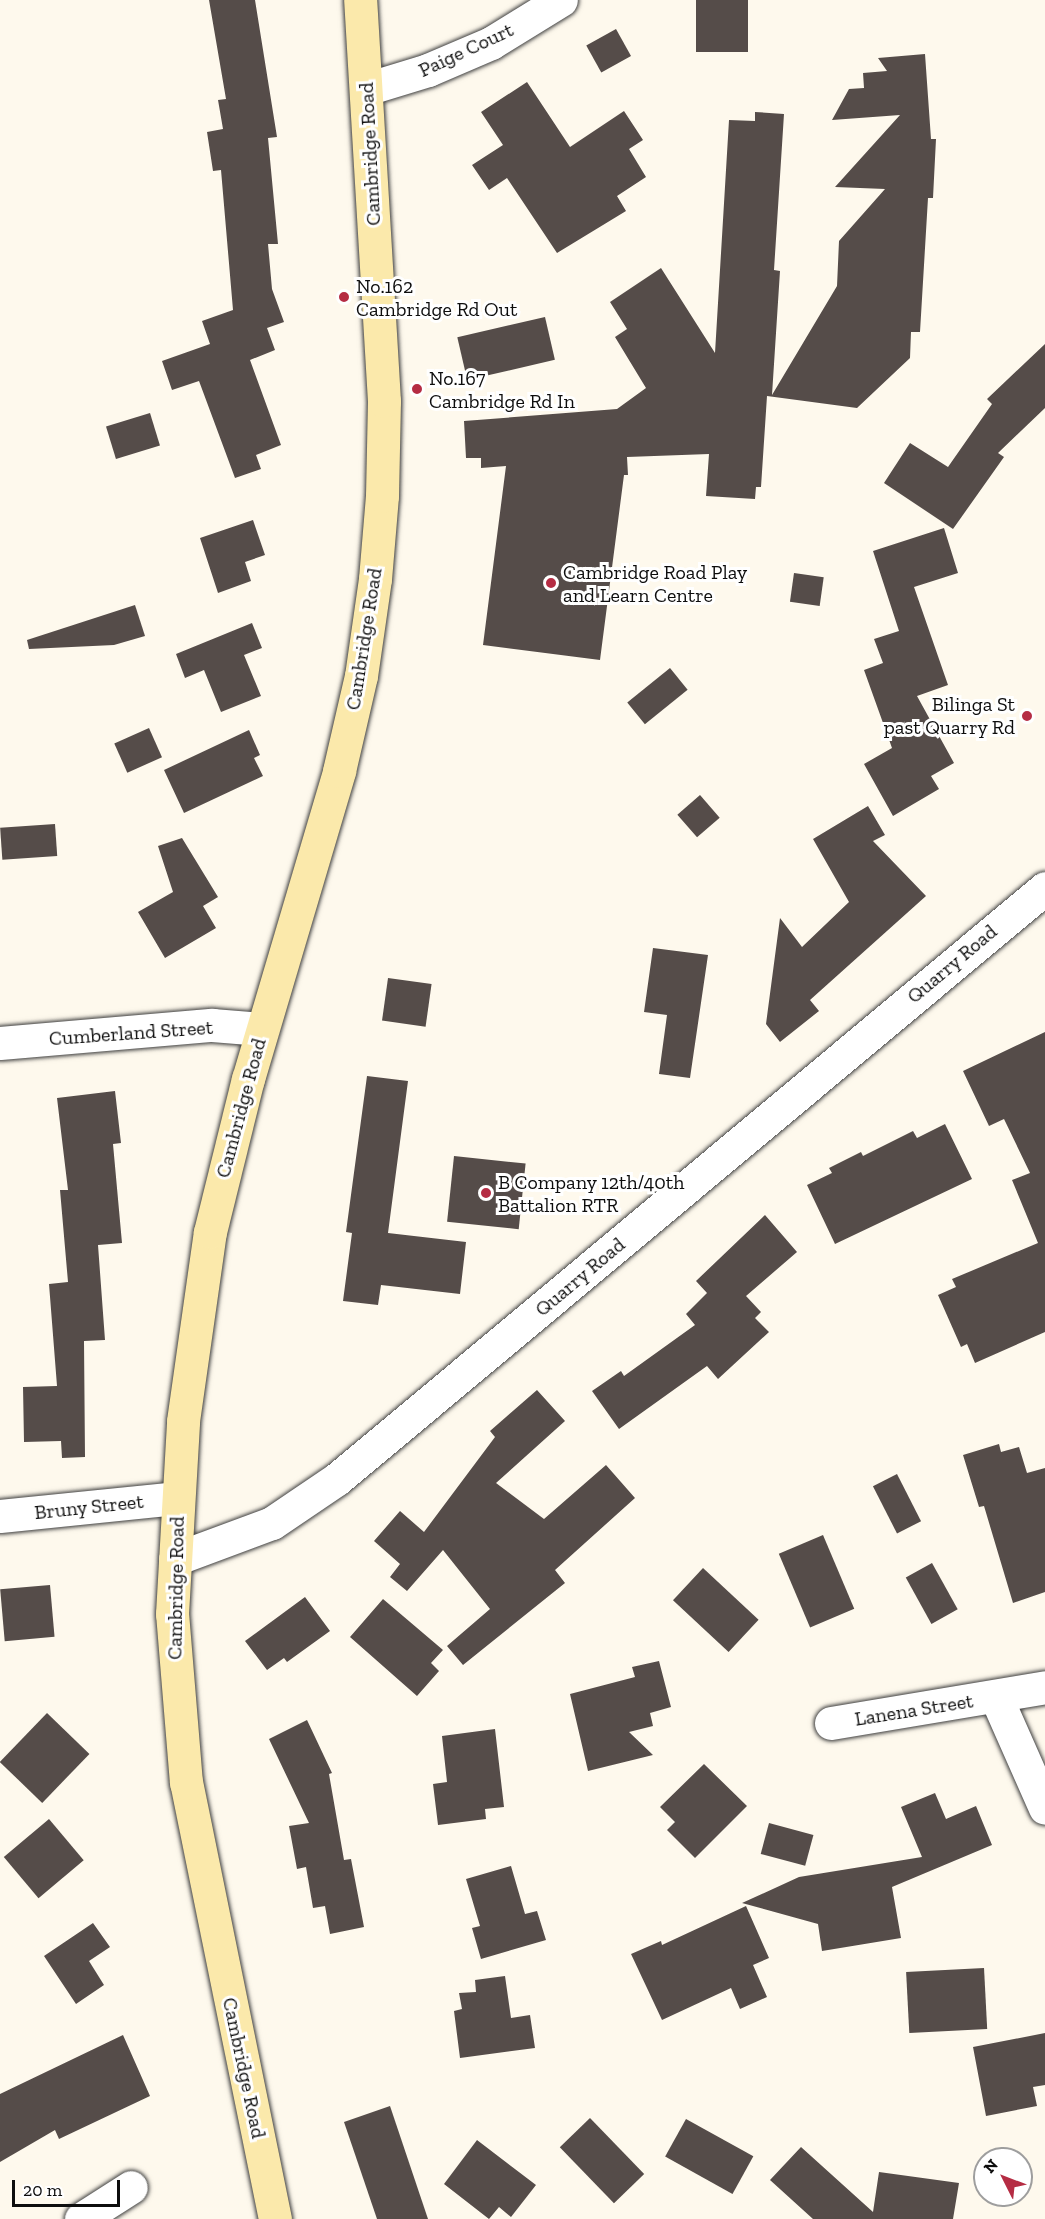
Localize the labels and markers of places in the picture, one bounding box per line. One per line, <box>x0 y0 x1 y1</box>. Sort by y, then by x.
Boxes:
place label: No.162 Cambridge Rd Out <box>356 274 517 321</box>
marker: No.162 Cambridge Rd Out <box>337 290 351 304</box>
place label: No.167 Cambridge Rd In <box>429 366 575 413</box>
marker: No.167 Cambridge Rd In <box>410 382 424 396</box>
place label: Cambridge Road Play and Learn Centre <box>563 560 747 607</box>
marker: Cambridge Road Play and Learn Centre <box>544 576 558 590</box>
place label: Bilinga St past Quarry Rd <box>883 692 1015 739</box>
marker: Bilinga St past Quarry Rd <box>1020 709 1034 723</box>
place label: B Company 12th/40th Battalion RTR <box>498 1170 685 1217</box>
marker: B Company 12th/40th Battalion RTR <box>479 1186 493 1200</box>

